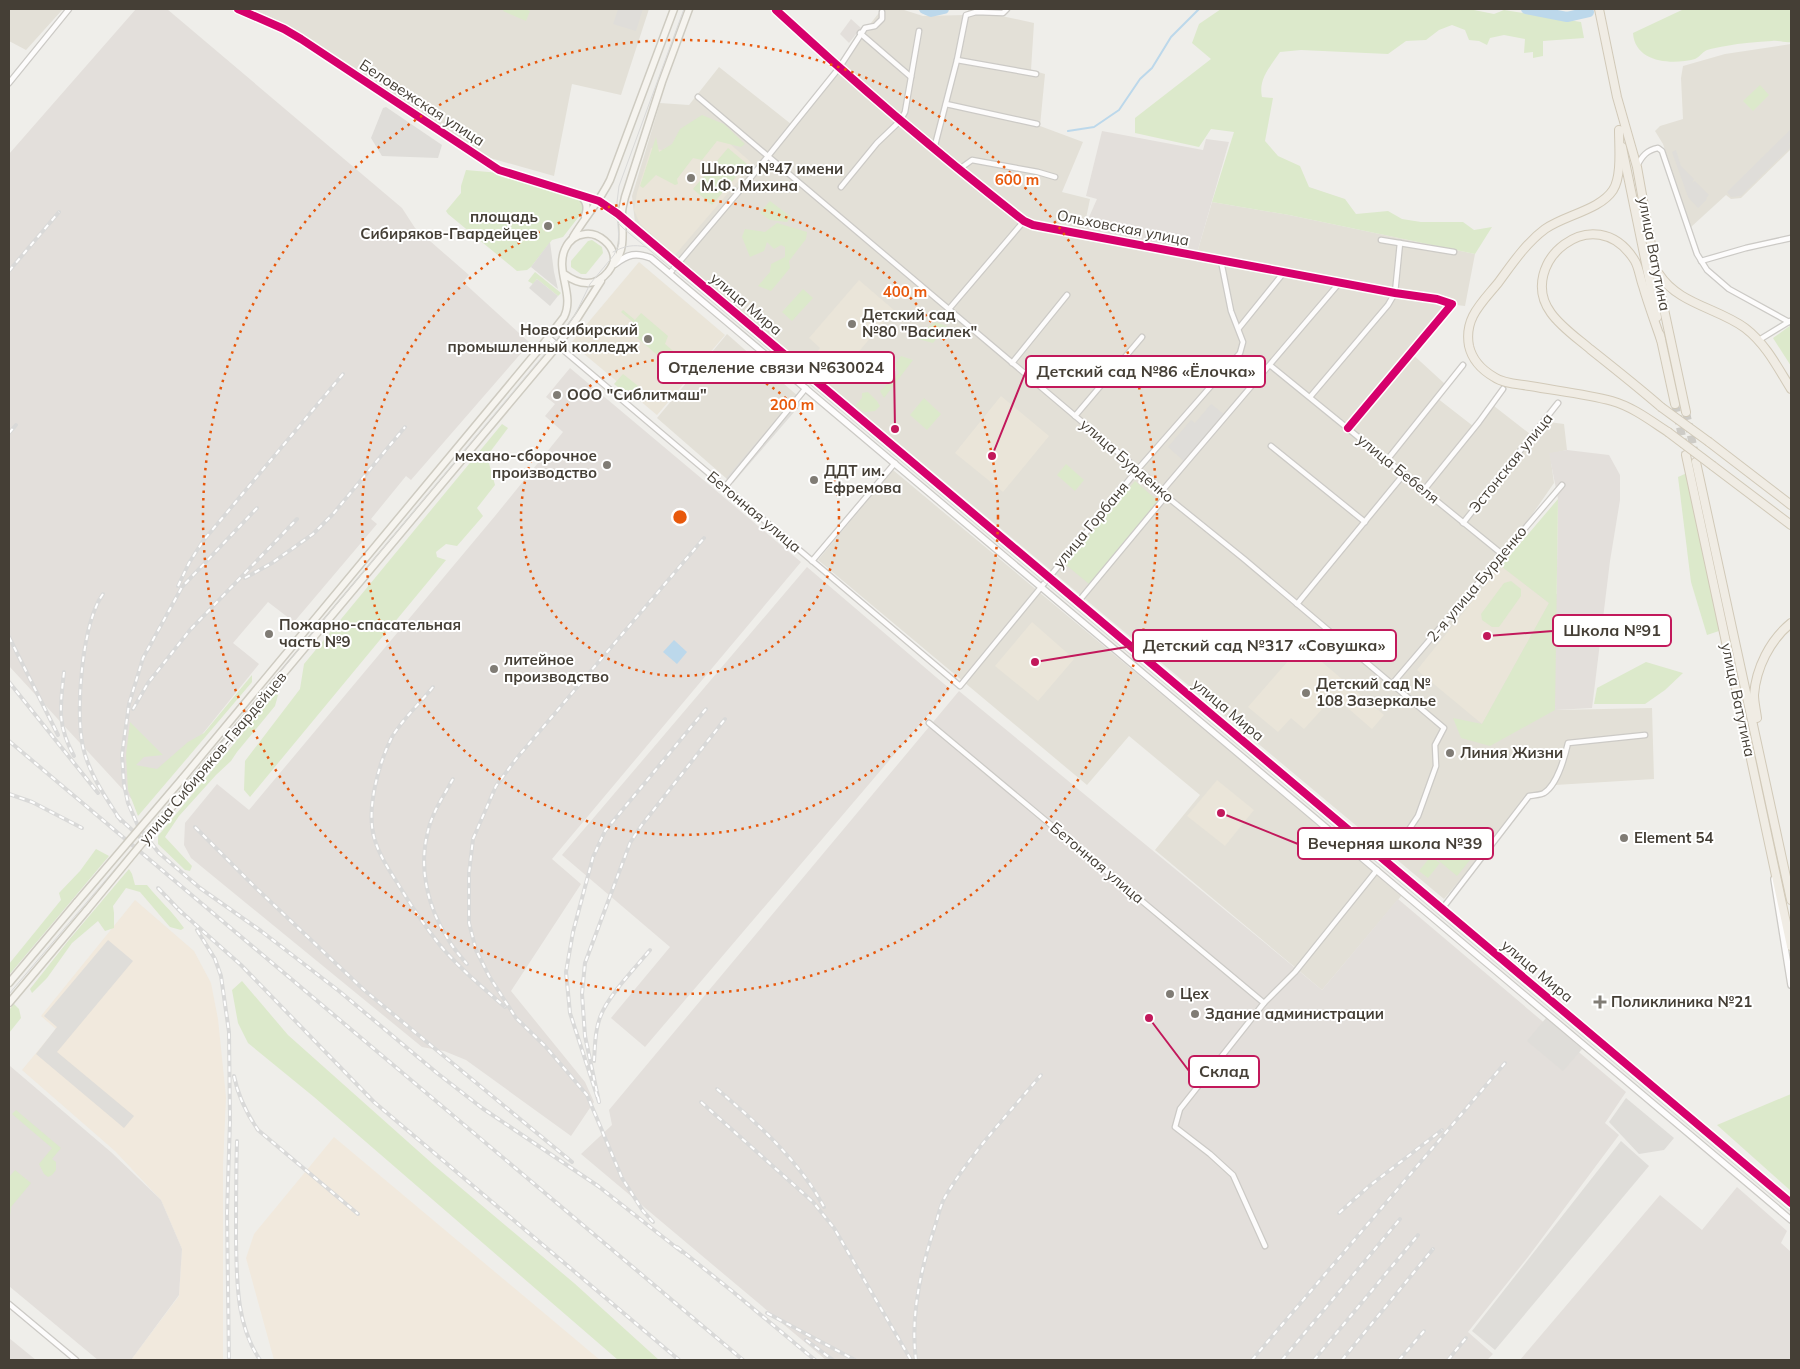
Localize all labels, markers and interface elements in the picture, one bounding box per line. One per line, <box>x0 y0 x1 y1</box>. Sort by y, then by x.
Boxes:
street label: Беловежская улица <box>356 55 488 150</box>
place label: Школа №47 имени М.Ф. Михина <box>701 159 843 195</box>
text: 600 m <box>995 170 1039 189</box>
marker: Школа №47 имени М.Ф. Михина <box>685 172 697 184</box>
street label: улица Ватутина <box>1634 195 1675 313</box>
street label: Ольховская улица <box>1055 205 1191 250</box>
place label: площадь Сибиряков-Гвардейцев <box>360 207 538 243</box>
marker: площадь Сибиряков-Гвардейцев <box>542 220 554 232</box>
street label: улица Мира <box>707 268 786 339</box>
text: 400 m <box>883 282 927 301</box>
place label: Детский сад №80 "Василек" <box>862 305 977 341</box>
marker: Детский сад №80 "Василек" <box>846 318 858 330</box>
place label: Новосибирский промышленный колледж <box>447 320 638 356</box>
marker: Новосибирский промышленный колледж <box>642 333 654 345</box>
callout: Отделение связи №630024 <box>658 352 894 383</box>
callout: Детский сад №86 «Ёлочка» <box>1026 356 1265 387</box>
text: Отделение связи №630024 <box>668 357 884 377</box>
text: Детский сад №86 «Ёлочка» <box>1036 361 1256 381</box>
place label: ООО "Сиблитмаш" <box>567 385 707 404</box>
marker: ООО "Сиблитмаш" <box>551 389 563 401</box>
text: 200 m <box>770 395 814 414</box>
street label: Эстонская улица <box>1465 409 1557 516</box>
street label: улица Бурденко <box>1076 415 1178 507</box>
street label: улица Бебеля <box>1353 430 1443 508</box>
place label: механо-сборочное производство <box>455 446 597 482</box>
marker: механо-сборочное производство <box>601 459 613 471</box>
place label: ДДТ им. Ефремова <box>824 461 902 497</box>
street label: Бетонная улица <box>703 467 805 556</box>
marker: ДДТ им. Ефремова <box>808 474 820 486</box>
street label: улица Горбаня <box>1049 478 1132 572</box>
centre of rings <box>671 508 689 526</box>
street label: 2-я улица Бурденко <box>1422 522 1531 646</box>
place label: Пожарно-спасательная часть №9 <box>279 615 461 651</box>
callout: Школа №91 <box>1553 615 1671 646</box>
text: Школа №91 <box>1563 620 1661 640</box>
marker: Пожарно-спасательная часть №9 <box>263 628 275 640</box>
callout: Детский сад №317 «Совушка» <box>1133 630 1396 661</box>
text: Детский сад №317 «Совушка» <box>1143 635 1385 655</box>
street label: улица Ватутина <box>1717 641 1760 759</box>
place label: литейное производство <box>504 650 609 686</box>
marker: литейное производство <box>488 663 500 675</box>
street label: улица Сибиряков-Гвардейцев <box>135 668 290 848</box>
street label: улица Мира <box>1189 674 1268 745</box>
place label: Детский сад № 108 Зазеркалье <box>1316 674 1436 710</box>
marker: Детский сад № 108 Зазеркалье <box>1300 687 1312 699</box>
place label: Линия Жизни <box>1460 743 1563 762</box>
marker: Линия Жизни <box>1444 747 1456 759</box>
street label: Бетонная улица <box>1046 818 1148 907</box>
callout: Вечерняя школа №39 <box>1298 828 1493 859</box>
place label: Element 54 <box>1634 828 1714 847</box>
marker: Element 54 <box>1618 832 1630 844</box>
text: Вечерняя школа №39 <box>1308 833 1482 853</box>
street label: улица Мира <box>1498 935 1577 1006</box>
place label: Цех <box>1180 984 1210 1003</box>
marker: Цех <box>1164 988 1176 1000</box>
place label: Поликлиника №21 <box>1611 992 1752 1011</box>
marker: Поликлиника №21 <box>1593 995 1607 1009</box>
place label: Здание администрации <box>1205 1004 1384 1023</box>
marker: Здание администрации <box>1189 1008 1201 1020</box>
callout: Склад <box>1189 1056 1259 1087</box>
text: Склад <box>1199 1061 1249 1081</box>

